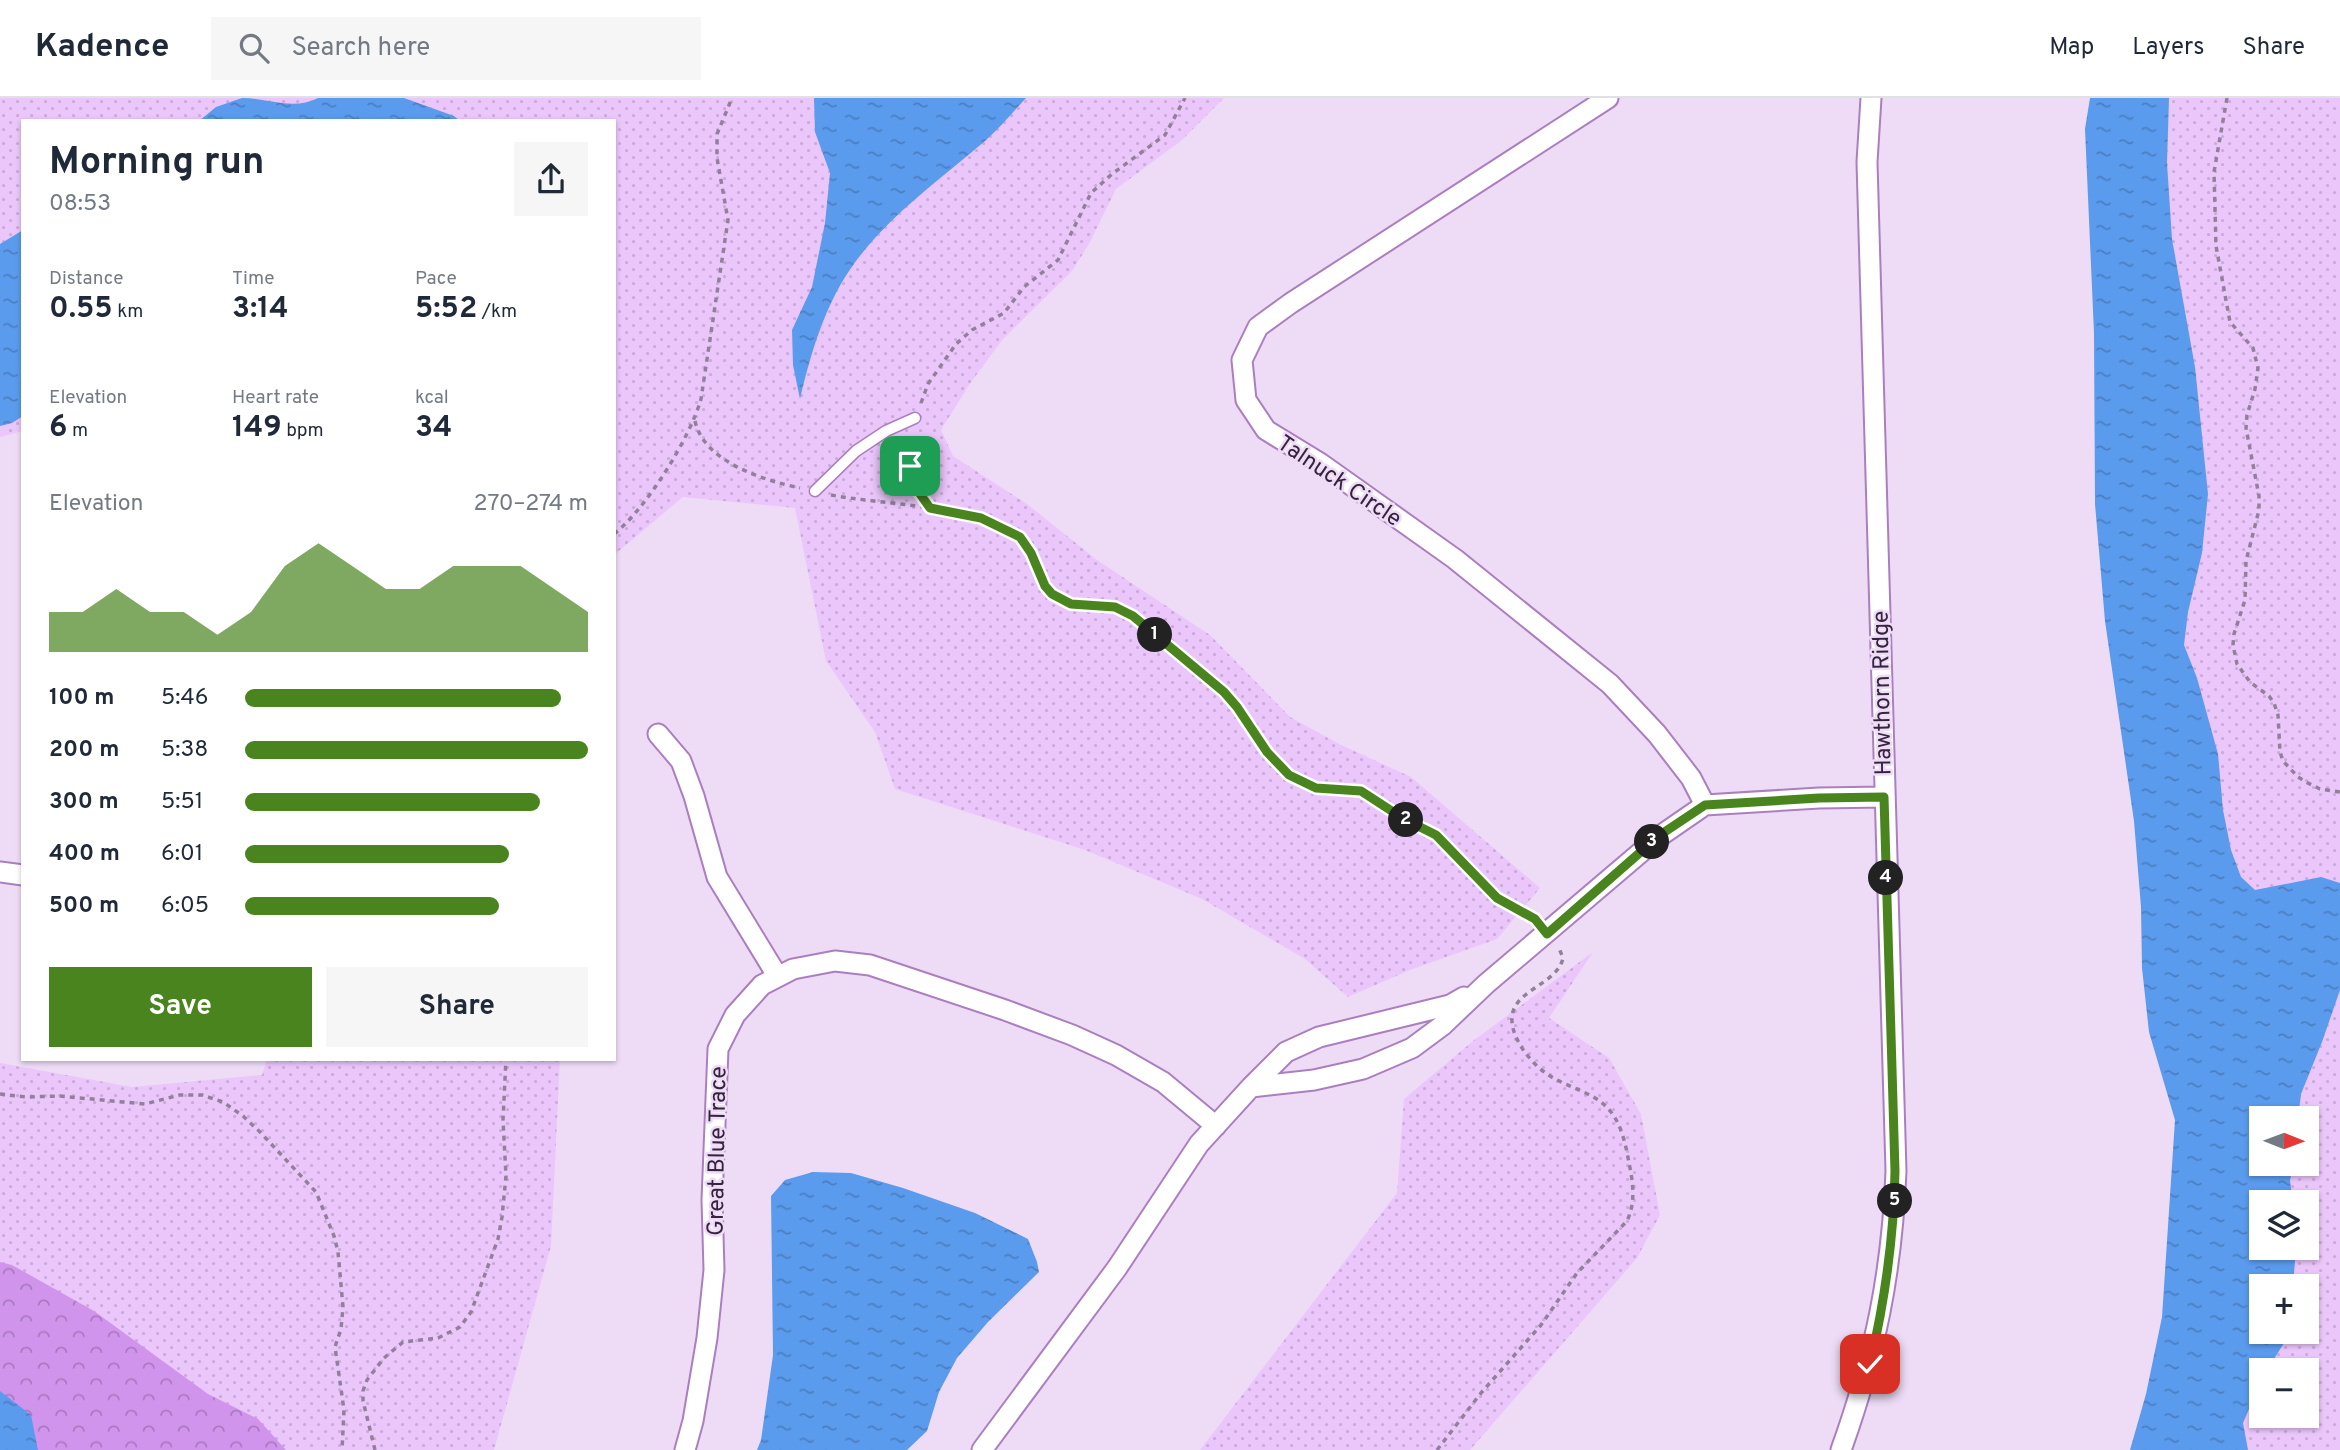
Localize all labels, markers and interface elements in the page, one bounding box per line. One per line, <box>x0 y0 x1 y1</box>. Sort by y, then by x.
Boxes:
search box <box>211 17 701 80</box>
text: Kadence <box>35 27 169 69</box>
icon: search <box>235 29 273 67</box>
text: Search here <box>291 32 430 65</box>
text: Map <box>2049 33 2094 63</box>
text: Layers <box>2132 33 2204 63</box>
text: Share <box>2242 33 2305 63</box>
text: Morning run <box>49 139 265 188</box>
button: share <box>514 142 588 216</box>
text: 08:53 <box>49 190 111 219</box>
text: Distance <box>49 267 124 291</box>
text: Time <box>232 267 275 291</box>
text: Pace <box>415 267 457 291</box>
text: 0.55 <box>49 291 113 328</box>
text: 3:14 <box>232 291 289 328</box>
text: 5:52 <box>415 291 477 328</box>
text: km <box>113 300 143 324</box>
text: /km <box>477 300 517 324</box>
text: Elevation <box>49 386 127 410</box>
text: Heart rate <box>232 386 319 410</box>
text: kcal <box>415 386 449 410</box>
text: 6 <box>49 410 67 447</box>
text: 149 <box>232 410 282 447</box>
text: 34 <box>415 410 452 447</box>
text: m <box>67 419 88 443</box>
text: bpm <box>282 419 324 443</box>
street label: Talnuck Circle <box>1271 430 1406 534</box>
pin <box>880 436 940 496</box>
icon: arrive <box>891 447 929 485</box>
text: Elevation <box>49 490 144 519</box>
text: 270–274 m <box>474 490 588 519</box>
street label: Hawthorn Ridge <box>1868 610 1899 776</box>
pin: 1 <box>1138 618 1172 652</box>
text: 1 <box>1151 622 1158 646</box>
text: 100 m <box>49 684 114 713</box>
text: 5:46 <box>161 684 208 713</box>
text: 200 m <box>49 736 119 765</box>
text: 5:38 <box>161 736 208 765</box>
text: 300 m <box>49 788 119 817</box>
text: 5:51 <box>161 788 203 817</box>
pin: 2 <box>1388 802 1424 838</box>
text: 2 <box>1400 807 1411 831</box>
pin: 3 <box>1634 824 1670 860</box>
text: 3 <box>1646 829 1657 853</box>
text: 400 m <box>49 840 120 869</box>
text: 6:01 <box>161 840 203 869</box>
pin: 4 <box>1868 860 1904 896</box>
text: 4 <box>1879 865 1892 889</box>
text: 500 m <box>49 892 119 921</box>
text: 6:05 <box>161 892 209 921</box>
button: Save <box>49 967 312 1047</box>
button: Share <box>326 967 588 1047</box>
street label: Great Blue Trace <box>703 1066 734 1236</box>
north arrow <box>2249 1106 2319 1176</box>
map controls <box>2249 1106 2319 1428</box>
pin: 5 <box>1878 1184 1912 1218</box>
text: 5 <box>1889 1188 1900 1212</box>
button: layers <box>2249 1190 2319 1260</box>
button: + <box>2249 1274 2319 1344</box>
pin <box>1840 1334 1900 1394</box>
icon: check <box>1851 1345 1889 1383</box>
button: − <box>2249 1358 2319 1428</box>

